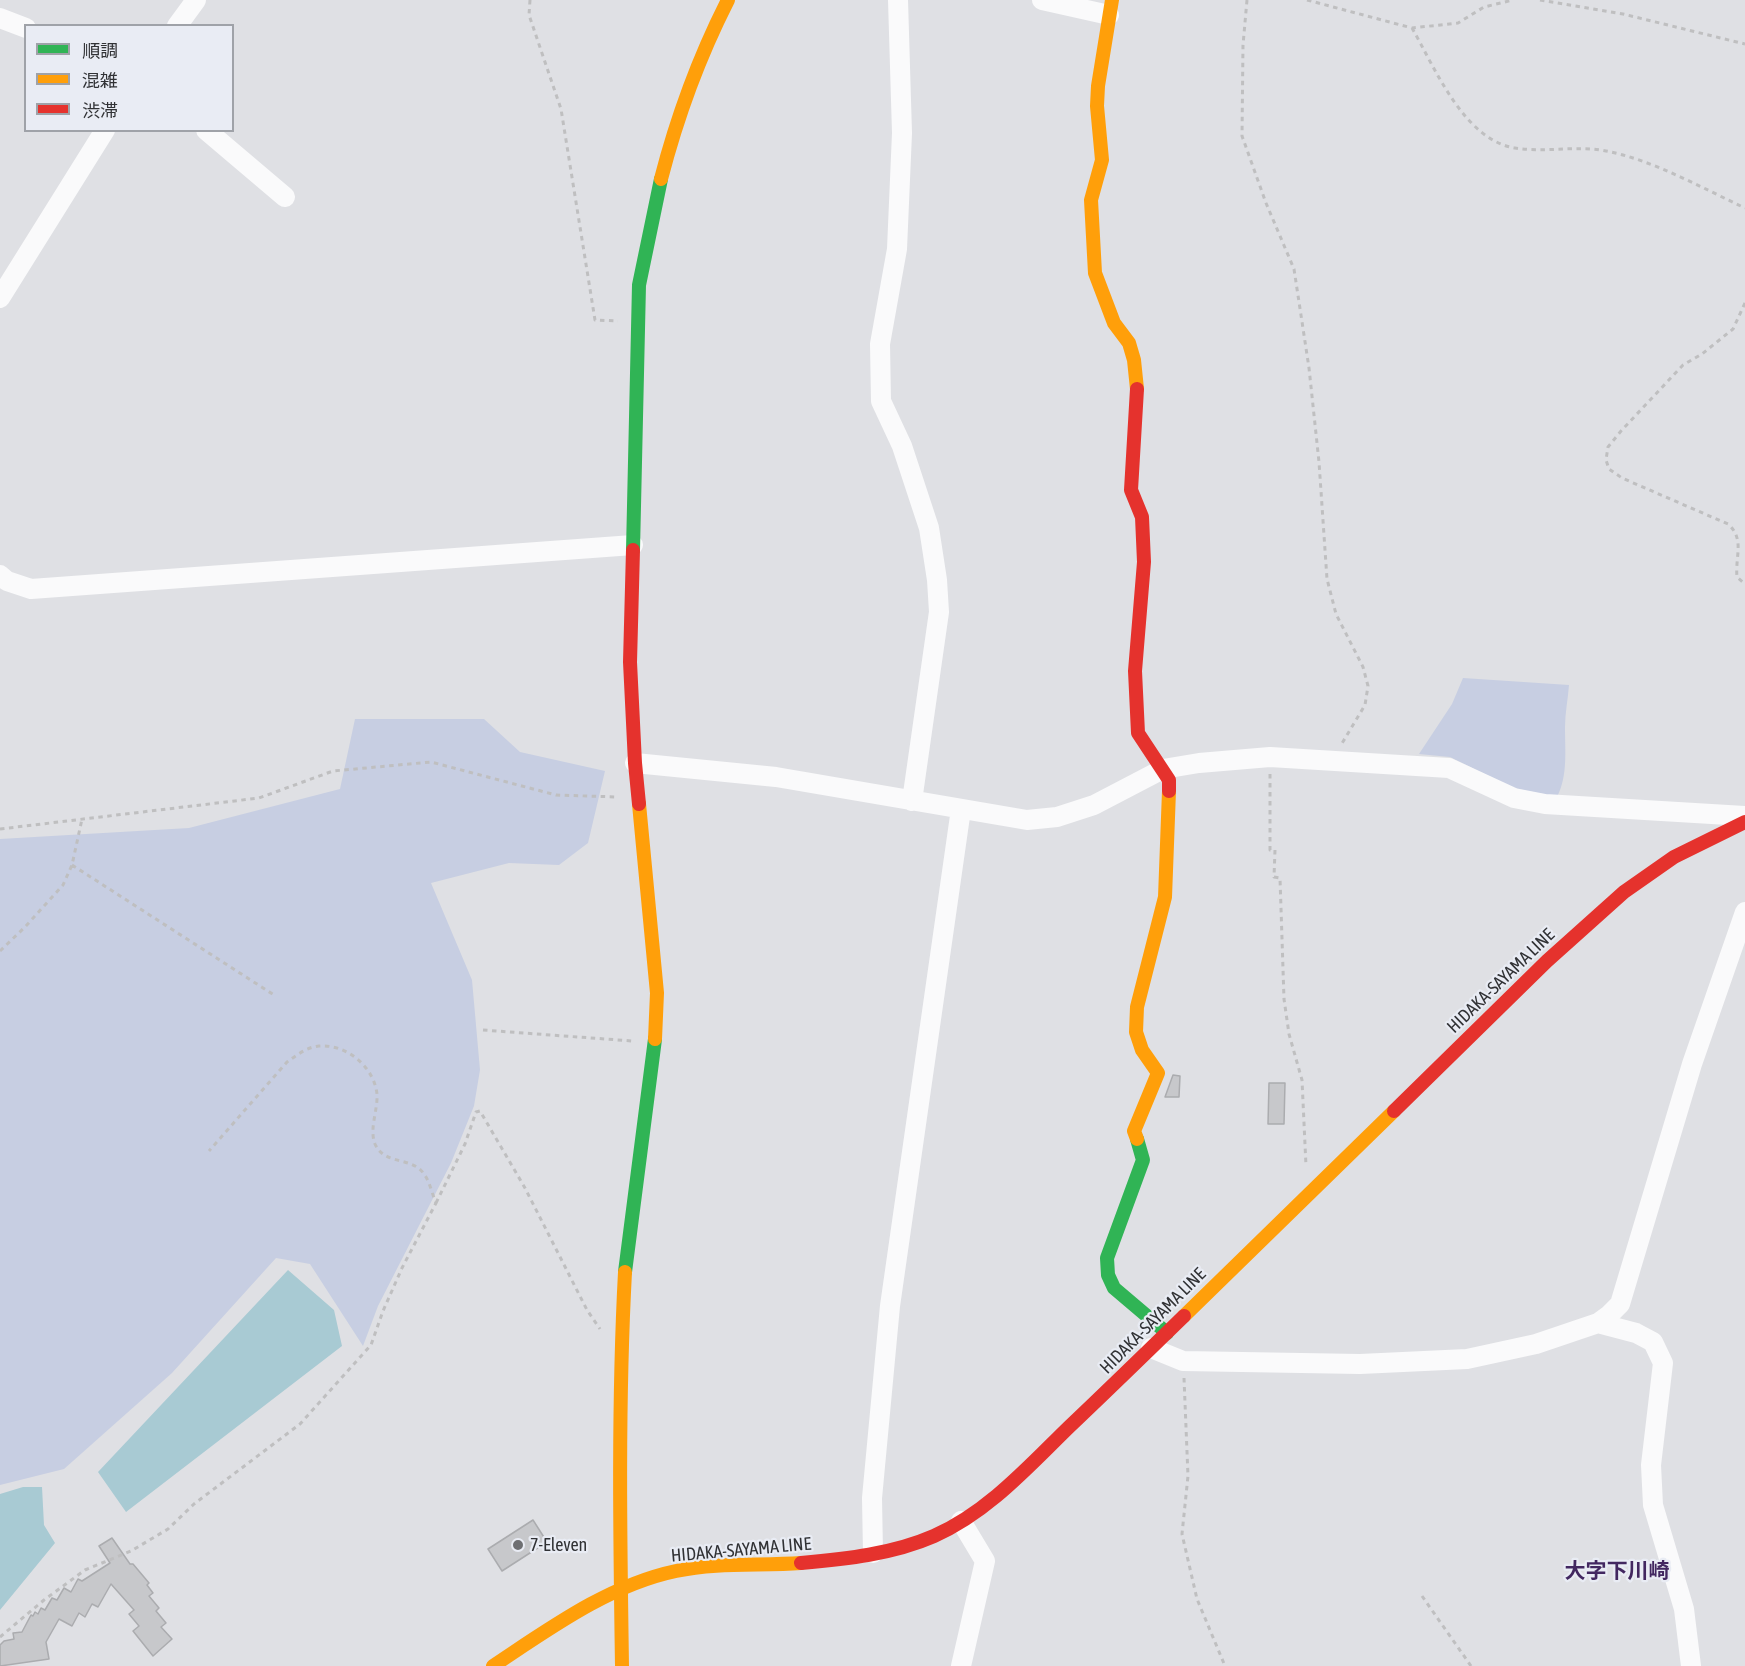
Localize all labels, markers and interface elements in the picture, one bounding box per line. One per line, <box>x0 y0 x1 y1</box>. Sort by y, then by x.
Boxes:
legend <box>24 24 234 132</box>
text: 順調 <box>82 40 118 61</box>
text: 混雑 <box>82 70 118 91</box>
text: 渋滞 <box>82 100 118 121</box>
street label: HIDAKA-SAYAMA LINE <box>1443 924 1559 1038</box>
street label: HIDAKA-SAYAMA LINE <box>1096 1264 1210 1378</box>
street label: HIDAKA-SAYAMA LINE <box>670 1533 812 1567</box>
place label: 7-Eleven <box>530 1534 587 1556</box>
marker: 7-Eleven <box>511 1538 525 1552</box>
district label: 大字下川崎 <box>1565 1558 1669 1584</box>

